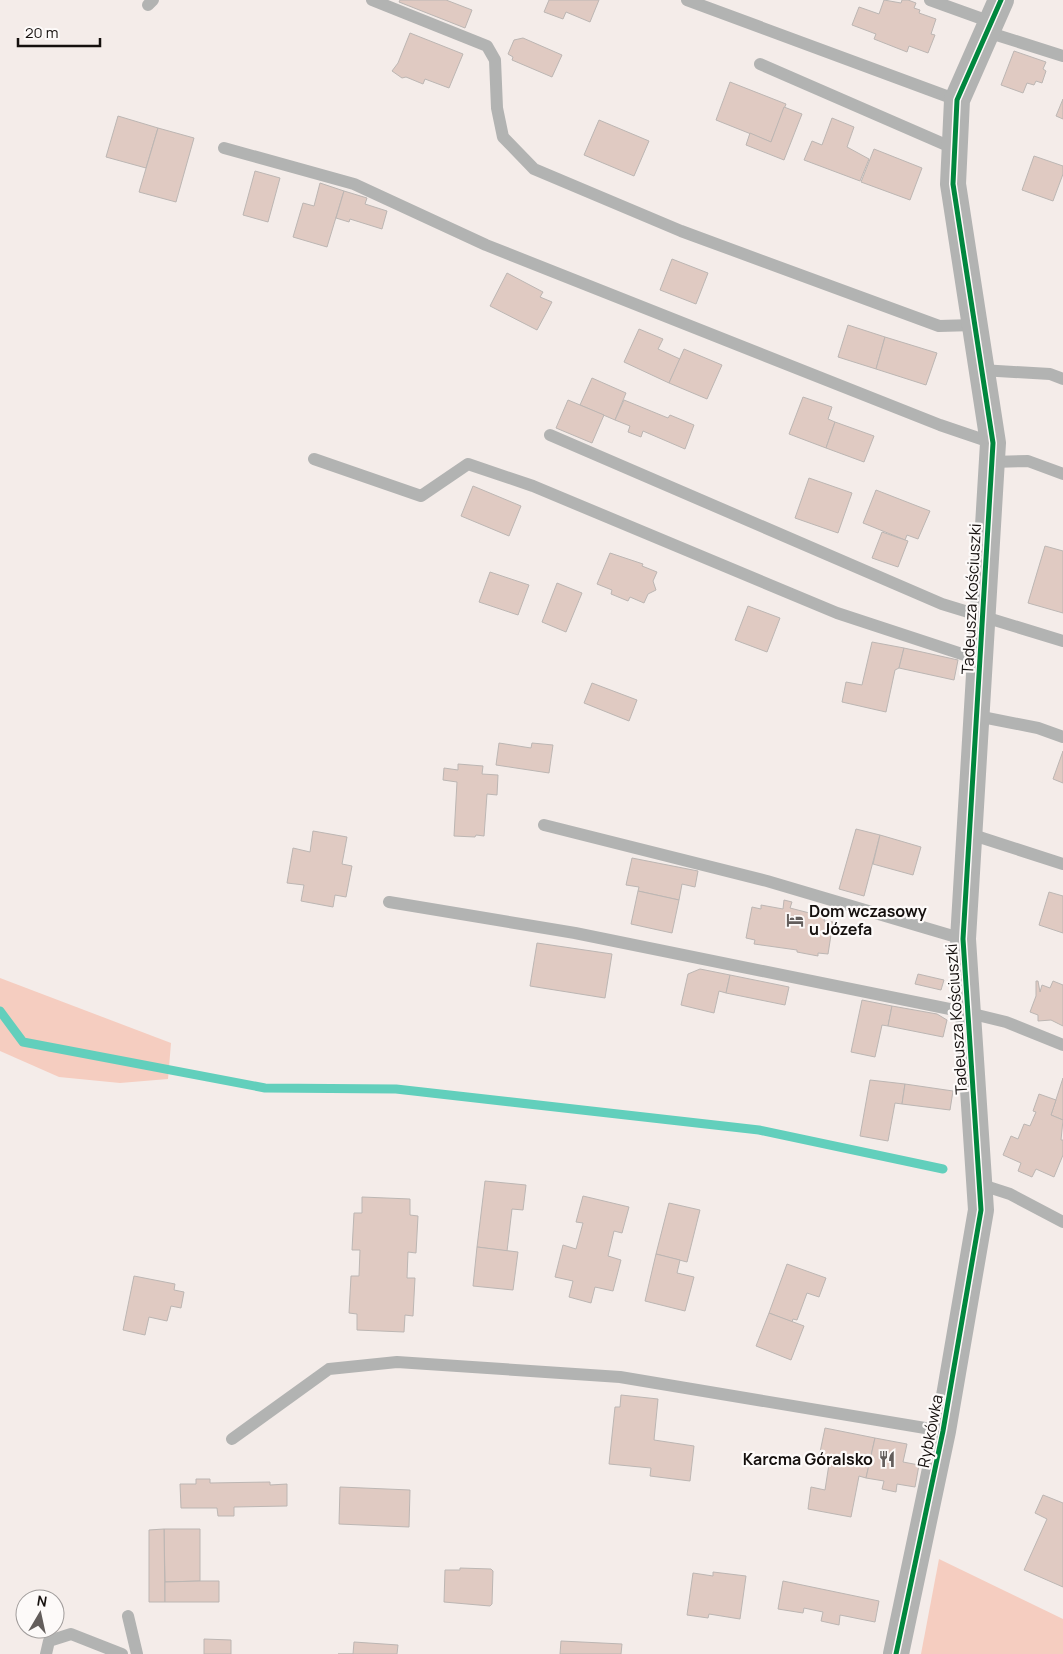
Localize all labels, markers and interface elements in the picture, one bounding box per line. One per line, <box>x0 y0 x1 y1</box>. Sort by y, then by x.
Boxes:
scale bar <box>18 15 100 47</box>
text: 20 m <box>25 22 58 43</box>
street label: Tadeusza Kościuszki <box>956 523 986 675</box>
place label: Dom wczasowy u Józefa <box>809 900 927 940</box>
hotel icon: Dom wczasowy u Józefa <box>785 910 805 930</box>
street label: Tadeusza Kościuszki <box>940 943 972 1095</box>
street label: Rybkówka <box>912 1393 948 1469</box>
place label: Karcma Góralsko <box>743 1448 873 1470</box>
restaurant icon: Karcma Góralsko <box>877 1449 897 1469</box>
north arrow <box>15 1589 65 1639</box>
text: N <box>36 1590 49 1611</box>

